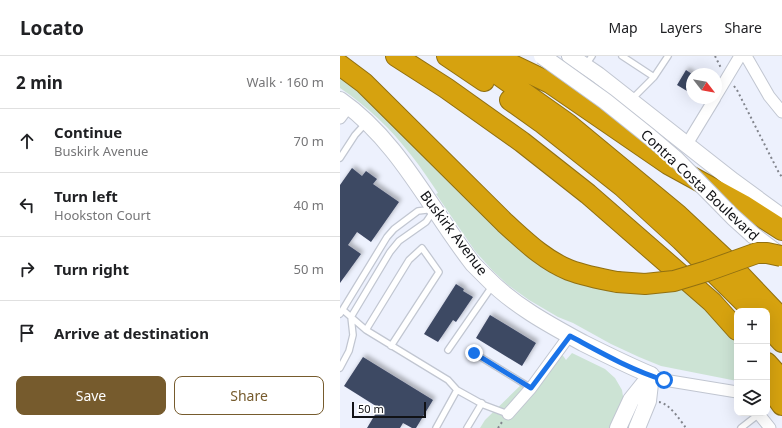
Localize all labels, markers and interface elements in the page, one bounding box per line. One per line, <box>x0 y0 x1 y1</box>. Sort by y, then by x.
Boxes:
text: Locato <box>20 15 84 41</box>
text: Map <box>609 18 638 37</box>
text: Layers <box>660 18 702 37</box>
text: Share <box>724 18 762 37</box>
north arrow <box>686 68 722 104</box>
text: 2 min <box>16 71 63 94</box>
text: Walk · 160 m <box>246 73 324 91</box>
text: Continue <box>54 122 122 142</box>
street label: Contra Costa Boulevard <box>637 125 764 244</box>
icon: ahead <box>16 130 38 152</box>
text: 70 m <box>294 132 324 150</box>
text: Buskirk Avenue <box>54 142 148 160</box>
text: Turn left <box>54 186 118 206</box>
street label: Buskirk Avenue <box>416 186 493 279</box>
icon: left <box>16 194 38 216</box>
text: 40 m <box>294 196 324 214</box>
text: Hookston Court <box>54 206 151 224</box>
icon: right <box>16 258 38 280</box>
text: Turn right <box>54 259 129 279</box>
text: 50 m <box>294 260 324 278</box>
map controls <box>734 308 770 416</box>
button: + <box>734 308 770 344</box>
icon: arrive <box>16 322 38 344</box>
text: Arrive at destination <box>54 323 209 343</box>
route end <box>465 344 483 362</box>
button: − <box>734 344 770 380</box>
route start <box>655 371 673 389</box>
button: Save <box>16 376 166 415</box>
button: Share <box>174 376 324 415</box>
button: layers <box>734 380 770 416</box>
scale bar <box>352 400 426 419</box>
text: 50 m <box>358 401 384 416</box>

